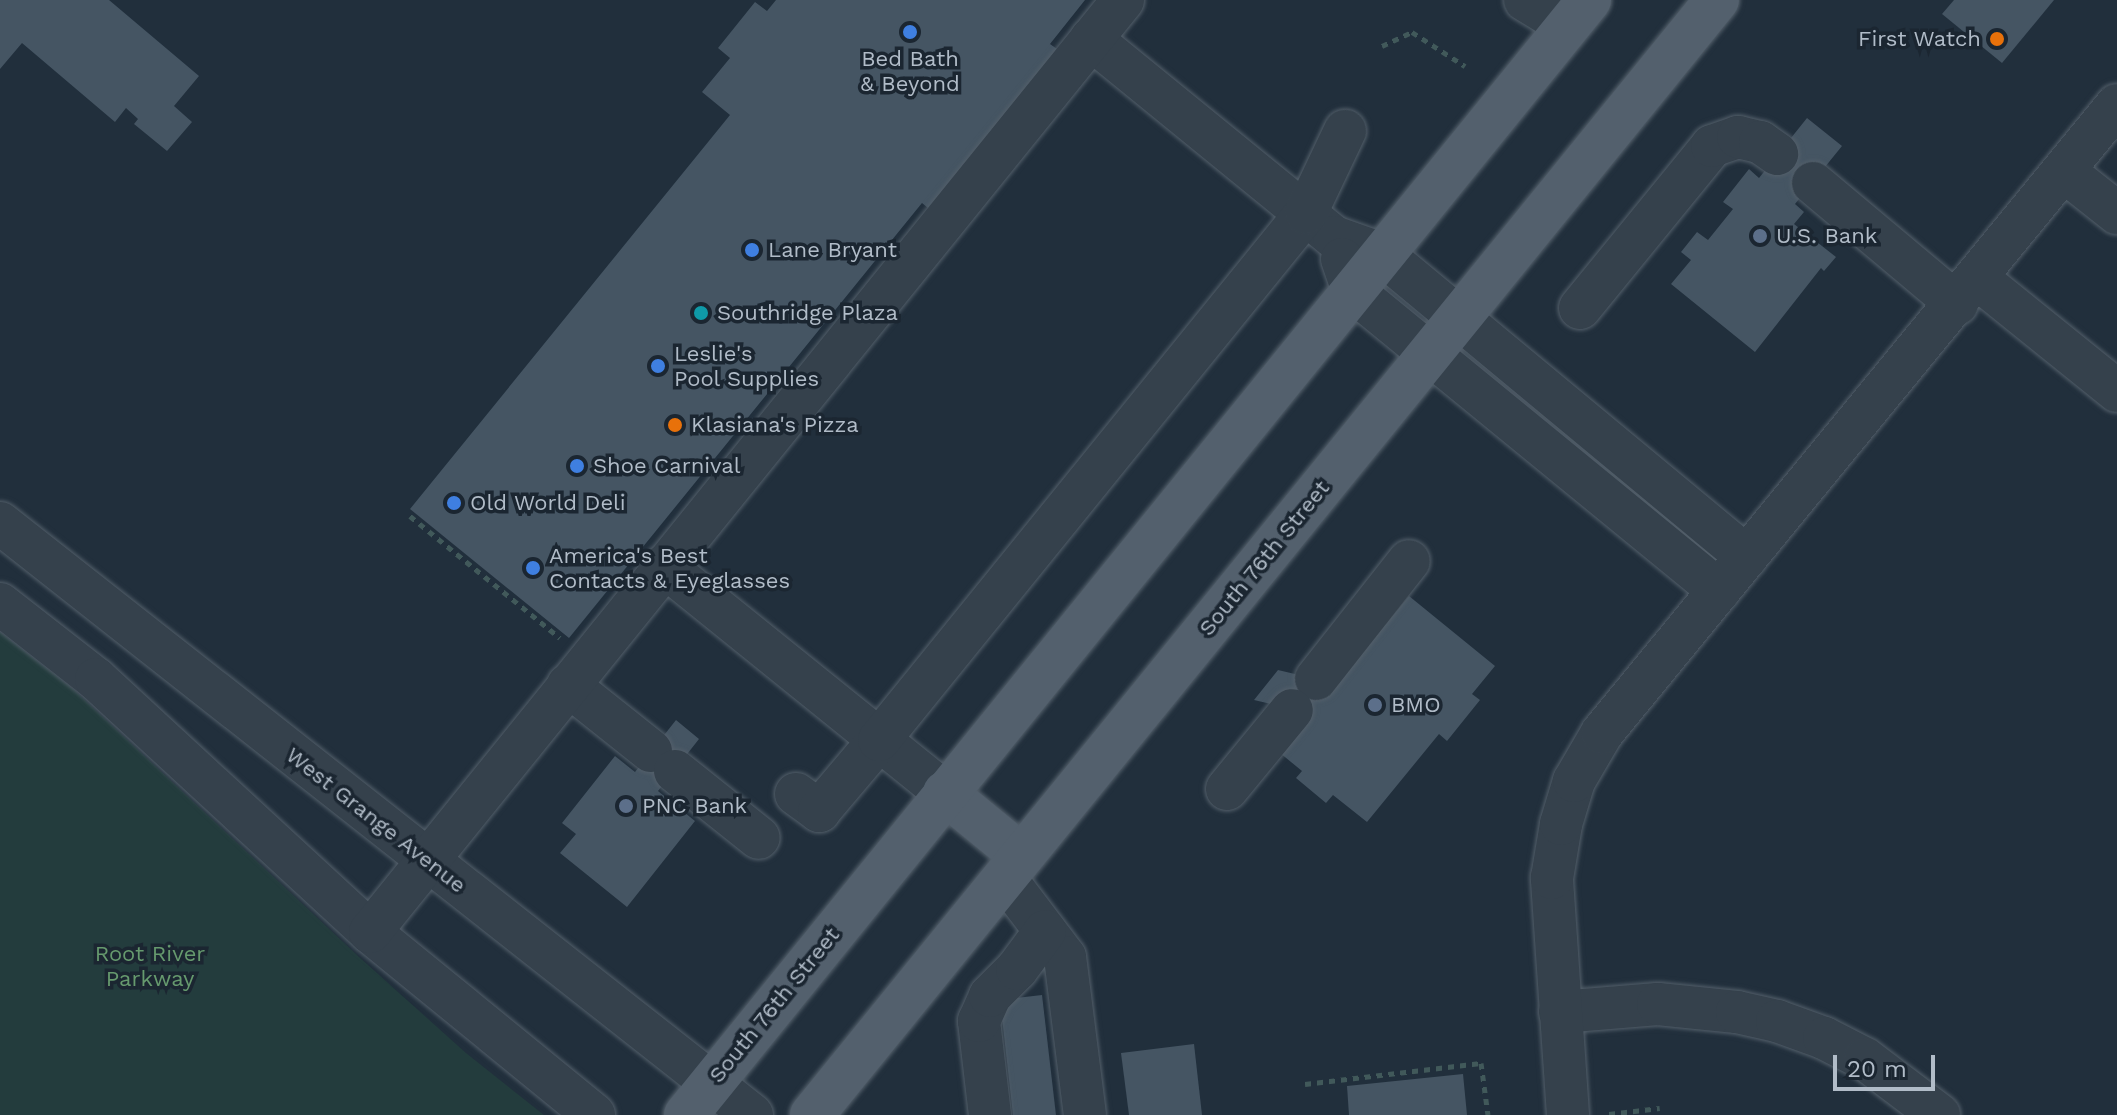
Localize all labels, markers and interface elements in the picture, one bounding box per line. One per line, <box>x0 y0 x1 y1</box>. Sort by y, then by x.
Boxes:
marker: Bed Bath & Beyond <box>901 23 919 41</box>
place label: First Watch <box>1857 26 1981 52</box>
marker: First Watch <box>1988 30 2006 48</box>
place label: Bed Bath & Beyond <box>860 45 960 96</box>
place label: U.S. Bank <box>1776 223 1877 249</box>
marker: U.S. Bank <box>1751 227 1769 245</box>
place label: Lane Bryant <box>768 237 897 263</box>
marker: Lane Bryant <box>743 241 761 259</box>
place label: Southridge Plaza <box>717 300 898 326</box>
marker: Southridge Plaza <box>692 304 710 322</box>
place label: Leslie's Pool Supplies <box>674 340 820 392</box>
marker: Leslie's Pool Supplies <box>649 357 667 375</box>
place label: Klasiana's Pizza <box>691 412 859 438</box>
marker: Klasiana's Pizza <box>666 416 684 434</box>
place label: Shoe Carnival <box>593 453 740 479</box>
marker: Shoe Carnival <box>568 457 586 475</box>
street label: South 76th Street <box>1193 475 1335 641</box>
place label: Old World Deli <box>470 490 626 516</box>
marker: Old World Deli <box>445 494 463 512</box>
place label: America's Best Contacts & Eyeglasses <box>549 542 790 594</box>
marker: America's Best Contacts & Eyeglasses <box>524 559 542 577</box>
place label: BMO <box>1391 692 1441 718</box>
marker: BMO <box>1366 696 1384 714</box>
street label: West Grange Avenue <box>280 741 472 899</box>
place label: PNC Bank <box>642 793 747 819</box>
marker: PNC Bank <box>617 797 635 815</box>
street label: South 76th Street <box>703 922 845 1088</box>
park label: Root River Parkway <box>95 940 205 992</box>
scale bar <box>1837 1039 1939 1089</box>
text: 20 m <box>1847 1055 1907 1083</box>

